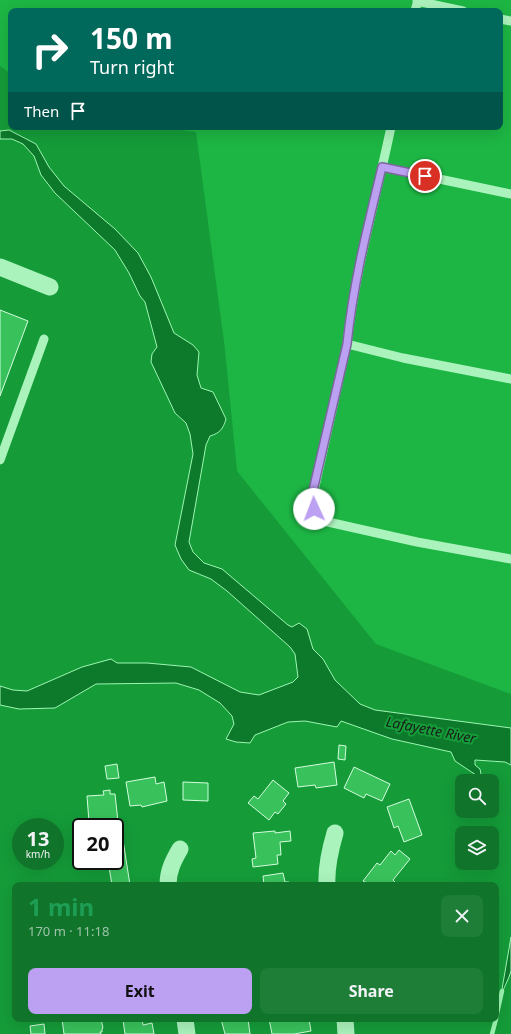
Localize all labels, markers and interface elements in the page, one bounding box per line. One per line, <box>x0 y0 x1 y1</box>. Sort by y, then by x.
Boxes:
text: 150 m <box>90 19 173 57</box>
icon: right <box>24 24 76 76</box>
text: Turn right <box>90 55 174 79</box>
icon: arrive <box>67 100 89 122</box>
text: Then <box>24 101 59 121</box>
pin <box>408 159 442 193</box>
icon: arrive <box>414 165 436 187</box>
position arrow <box>293 488 335 530</box>
water label: Lafayette River <box>385 711 478 748</box>
map controls <box>455 774 499 870</box>
button: search <box>455 774 499 818</box>
speed limit sign: 20 <box>72 818 124 870</box>
text: 13 <box>27 825 49 852</box>
button: layers <box>455 826 499 870</box>
text: km/h <box>26 847 50 861</box>
text: 1 min <box>28 890 94 923</box>
button: close <box>441 895 483 937</box>
text: 170 m · 11:18 <box>28 922 109 940</box>
button: Exit <box>28 968 252 1014</box>
button: Share <box>260 968 483 1014</box>

